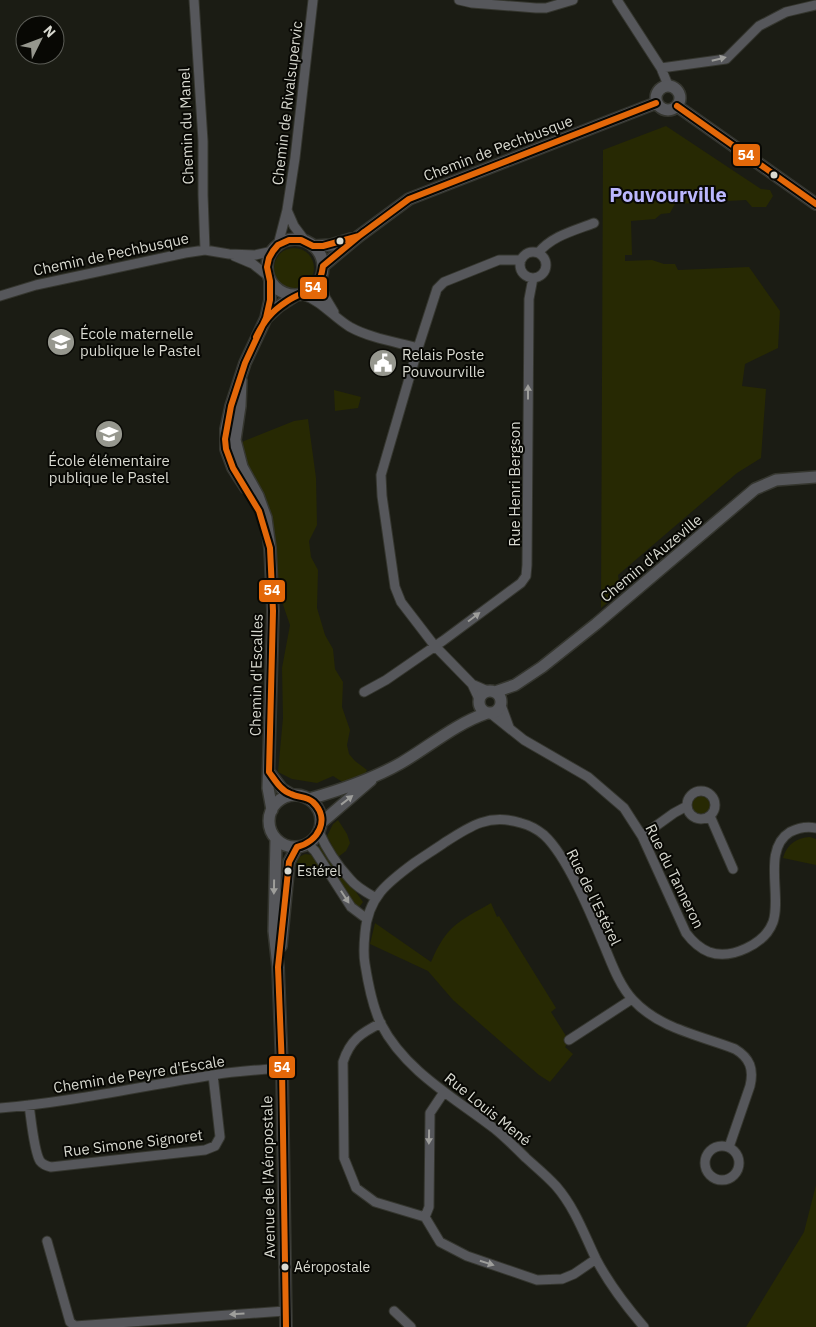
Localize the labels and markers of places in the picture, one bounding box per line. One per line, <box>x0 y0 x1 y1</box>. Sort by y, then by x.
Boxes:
unlabelled marker <box>769 170 779 180</box>
unlabelled marker <box>335 236 345 246</box>
place label: École maternelle publique le Pastel <box>80 324 200 360</box>
school or university icon: École maternelle publique le Pastel <box>46 327 76 357</box>
place label: Relais Poste Pouvourville <box>402 345 485 381</box>
public building icon: Relais Poste Pouvourville <box>368 348 398 378</box>
school or university icon: École élémentaire publique le Pastel <box>94 419 124 449</box>
place label: École élémentaire publique le Pastel <box>48 451 170 487</box>
place label: Estérel <box>297 862 341 880</box>
marker: Estérel <box>283 866 293 876</box>
place label: Aéropostale <box>294 1258 370 1276</box>
marker: Aéropostale <box>280 1262 290 1272</box>

